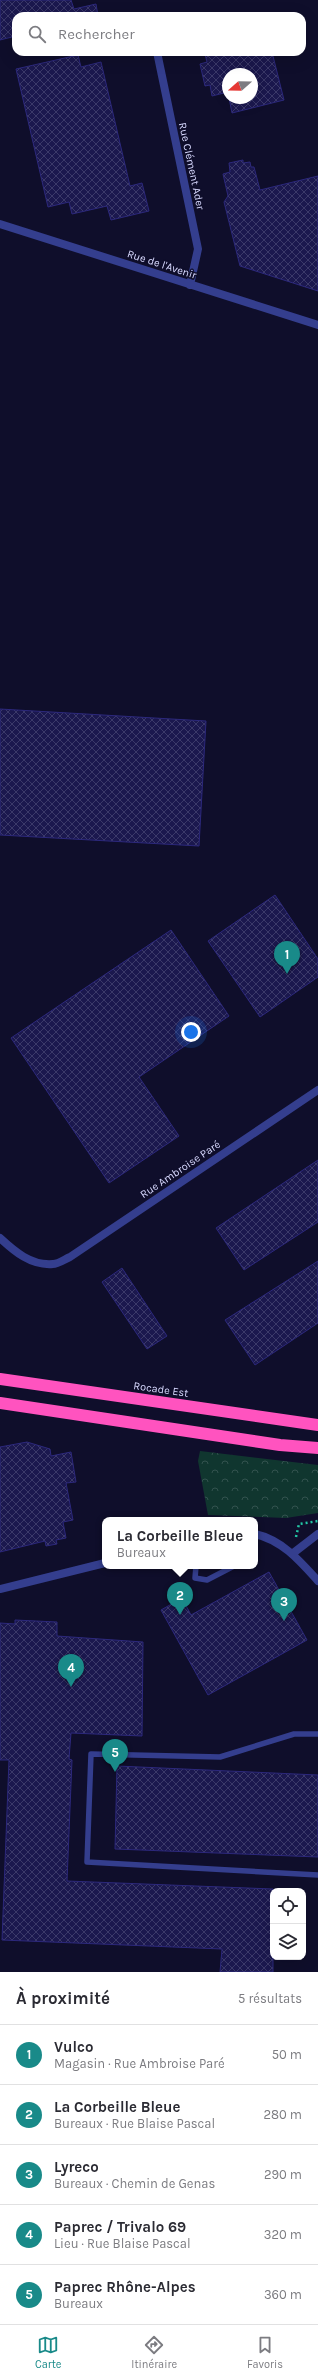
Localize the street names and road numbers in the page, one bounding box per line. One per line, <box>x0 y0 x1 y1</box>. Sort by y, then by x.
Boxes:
street label: Rue Clément Ader <box>176 121 207 211</box>
street label: Rue de l'Avenir <box>126 247 198 282</box>
street label: Rue Ambroise Paré <box>138 1138 223 1201</box>
street label: Rocade Est <box>133 1379 189 1400</box>

